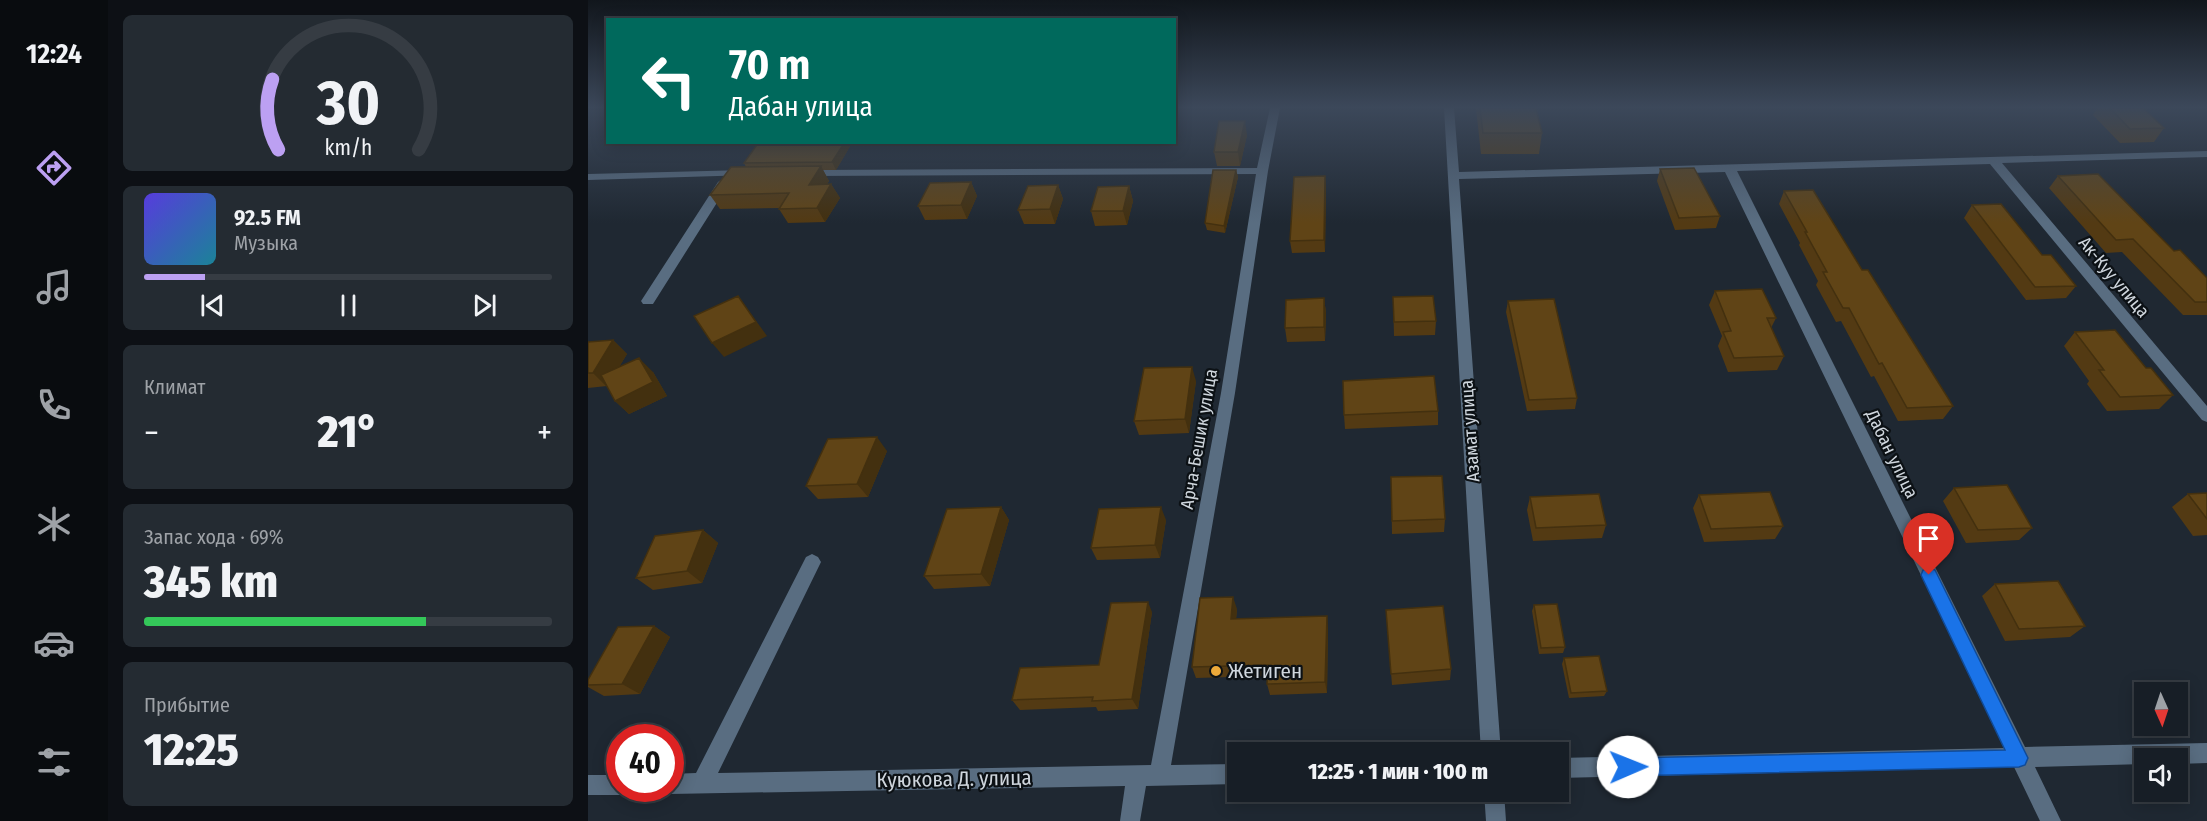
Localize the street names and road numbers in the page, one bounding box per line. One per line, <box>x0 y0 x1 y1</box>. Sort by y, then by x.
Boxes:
street label: Ак-Куу улица <box>2074 232 2154 322</box>
street label: Арча-Бешик улица <box>1176 367 1222 511</box>
street label: Азамат улица <box>1455 379 1485 483</box>
street label: Дабан улица <box>1861 405 1923 502</box>
street label: Куюкова Д. улица <box>876 765 1032 793</box>

